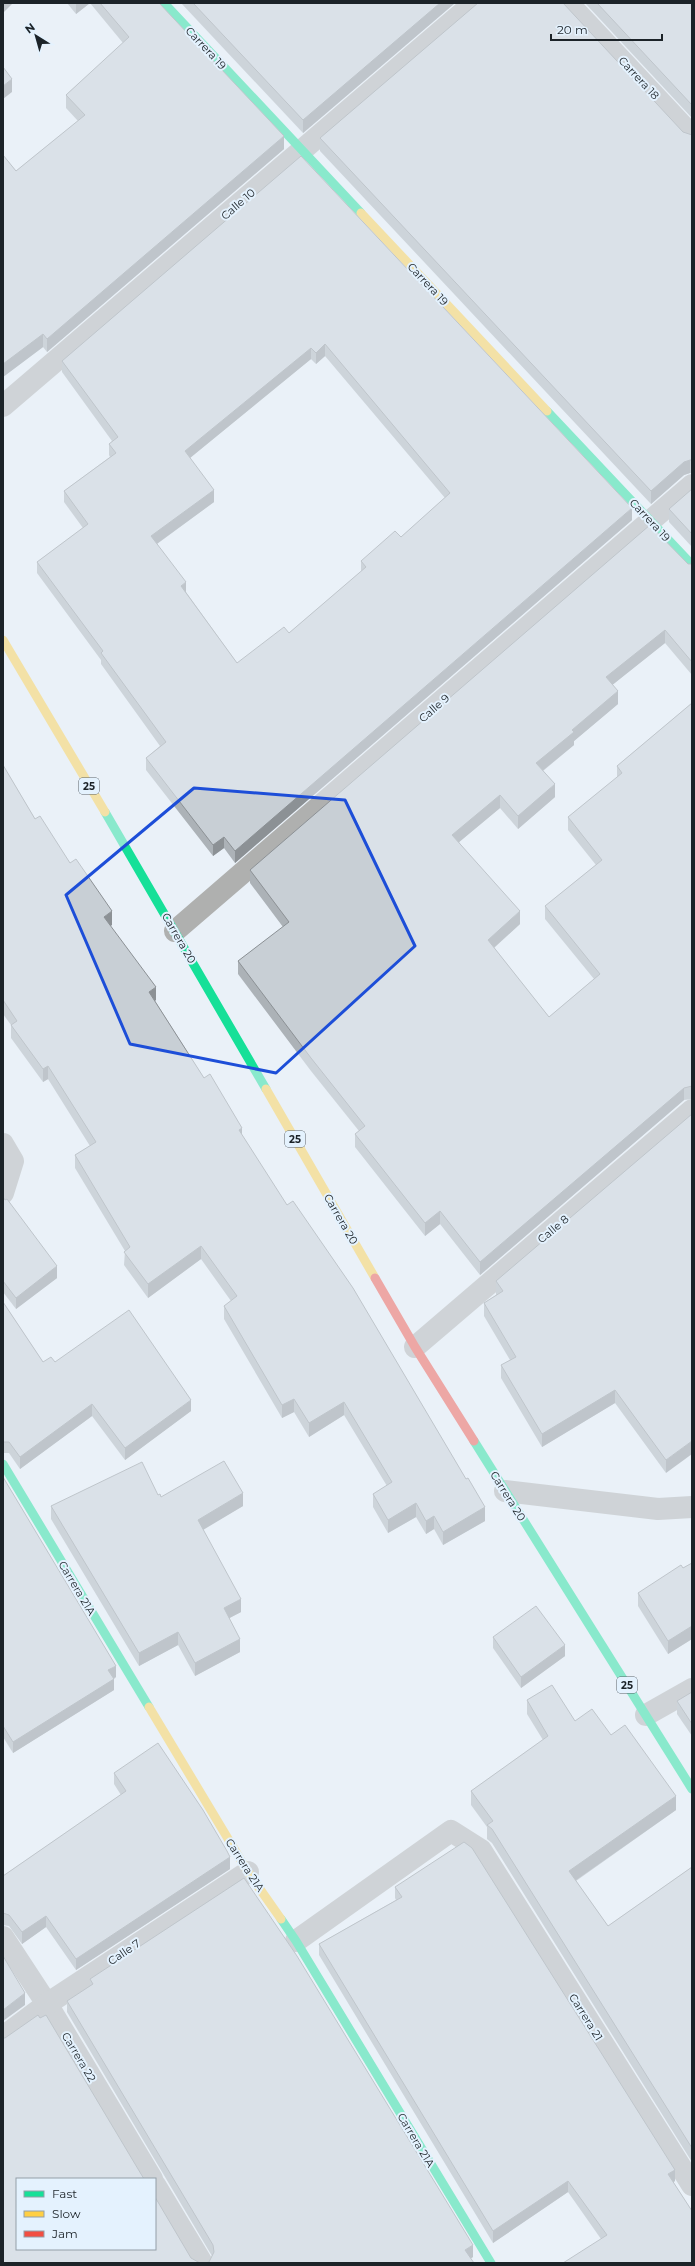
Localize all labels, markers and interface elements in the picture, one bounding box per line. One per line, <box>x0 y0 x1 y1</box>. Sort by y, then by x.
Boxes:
north arrow <box>16 16 56 56</box>
scale bar <box>551 16 662 42</box>
text: N <box>22 20 38 36</box>
text: 20 m <box>557 22 588 37</box>
street label: Carrera 19 <box>183 24 230 73</box>
street label: Carrera 18 <box>616 54 662 102</box>
street label: Calle 10 <box>218 185 258 223</box>
street label: Carrera 19 <box>405 260 452 309</box>
street label: Carrera 19 <box>627 496 674 545</box>
street label: Calle 9 <box>416 691 453 725</box>
road number: 25 <box>79 778 99 794</box>
street label: Carrera 20 <box>159 910 199 966</box>
road number: 25 <box>285 1131 305 1147</box>
street label: Carrera 20 <box>321 1191 361 1247</box>
street label: Calle 8 <box>534 1212 572 1246</box>
street label: Carrera 20 <box>487 1468 529 1524</box>
street label: Carrera 21A <box>55 1558 99 1618</box>
road number: 25 <box>617 1677 637 1693</box>
street label: Carrera 21A <box>223 1836 268 1894</box>
street label: Calle 7 <box>105 1936 143 1968</box>
street label: Carrera 21 <box>566 1991 606 2043</box>
street label: Carrera 22 <box>59 2030 99 2084</box>
street label: Carrera 21A <box>394 2110 438 2170</box>
legend <box>16 2178 156 2250</box>
text: Fast <box>52 2186 77 2201</box>
text: Slow <box>52 2206 81 2221</box>
text: Jam <box>51 2226 78 2241</box>

